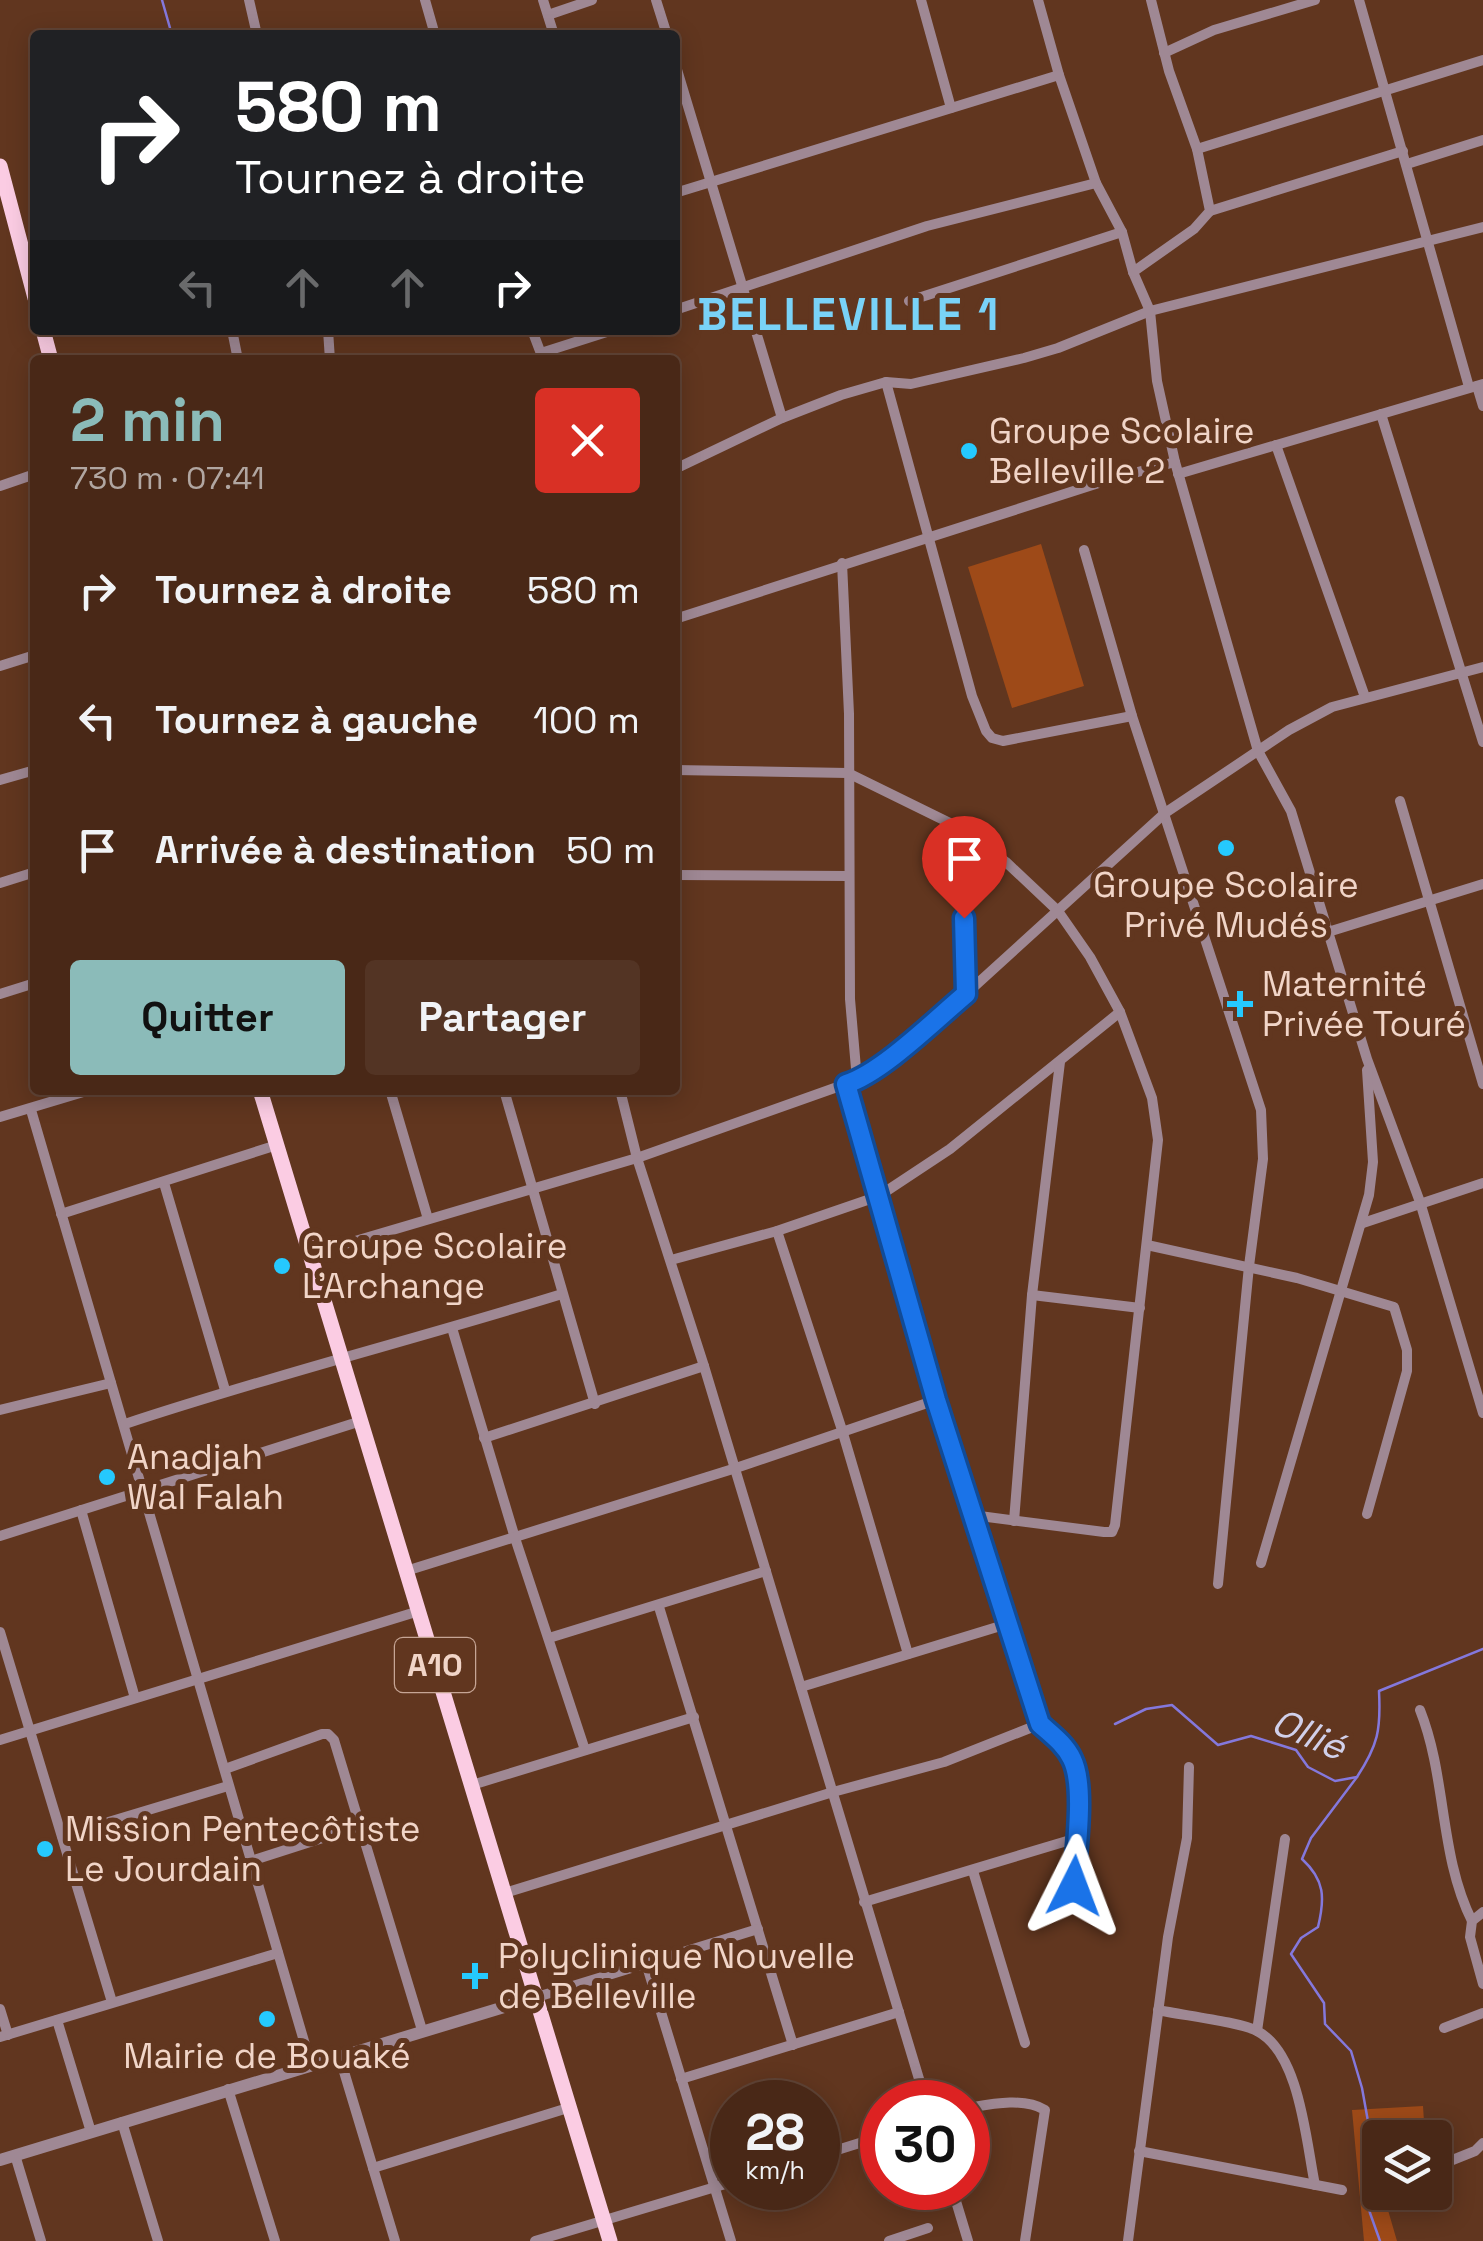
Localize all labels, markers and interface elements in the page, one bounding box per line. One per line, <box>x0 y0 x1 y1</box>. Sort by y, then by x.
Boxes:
text: 580 m <box>235 62 442 151</box>
icon: right <box>70 70 200 200</box>
text: Tournez à droite <box>235 149 586 206</box>
icon: left <box>170 260 225 315</box>
icon: ahead <box>275 260 330 315</box>
icon: ahead <box>380 260 435 315</box>
icon: right <box>485 260 540 315</box>
district label: BELLEVILLE 1 <box>697 286 1001 343</box>
text: 2 min <box>70 382 225 459</box>
button: close <box>535 388 640 493</box>
place label: Groupe Scolaire Belleville 2 <box>989 409 1255 493</box>
marker: Groupe Scolaire Belleville 2 <box>958 440 980 462</box>
text: 730 m · 07:41 <box>70 458 265 498</box>
icon: right <box>70 563 125 618</box>
text: Tournez à droite <box>155 566 452 614</box>
text: 580 m <box>527 566 640 614</box>
icon: left <box>70 693 125 748</box>
text: Tournez à gauche <box>155 696 478 744</box>
text: 100 m <box>533 696 640 744</box>
pin <box>922 816 1007 919</box>
icon: arrive <box>70 823 125 878</box>
text: Arrivée à destination <box>155 826 536 874</box>
text: 50 m <box>566 826 656 874</box>
icon: arrive <box>937 831 992 886</box>
marker: Groupe Scolaire Privé Mudés <box>1215 837 1237 859</box>
place label: Groupe Scolaire Privé Mudés <box>1093 863 1359 947</box>
button: Quitter <box>70 960 345 1075</box>
button: Partager <box>365 960 640 1075</box>
place label: Maternité Privée Touré <box>1262 962 1466 1046</box>
marker: Maternité Privée Touré <box>1227 991 1253 1017</box>
place label: Groupe Scolaire L'Archange <box>302 1224 568 1308</box>
marker: Groupe Scolaire L'Archange <box>271 1255 293 1277</box>
place label: Anadjah Wal Falah <box>127 1435 284 1519</box>
marker: Anadjah Wal Falah <box>96 1466 118 1488</box>
road number: A10 <box>395 1638 475 1692</box>
water label: Ollié <box>1265 1697 1355 1771</box>
place label: Mission Pentecôtiste Le Jourdain <box>65 1807 421 1891</box>
position arrow <box>1022 1834 1126 1938</box>
marker: Mission Pentecôtiste Le Jourdain <box>34 1838 56 1860</box>
place label: Polyclinique Nouvelle de Belleville <box>498 1934 855 2018</box>
marker: Polyclinique Nouvelle de Belleville <box>462 1963 488 1989</box>
marker: Mairie de Bouaké <box>256 2008 278 2030</box>
place label: Mairie de Bouaké <box>123 2034 411 2078</box>
speed limit sign: 30 <box>860 2080 990 2210</box>
text: 28 <box>745 2101 805 2165</box>
map controls <box>1362 2120 1452 2210</box>
button: layers <box>1362 2120 1452 2210</box>
text: km/h <box>745 2154 805 2186</box>

